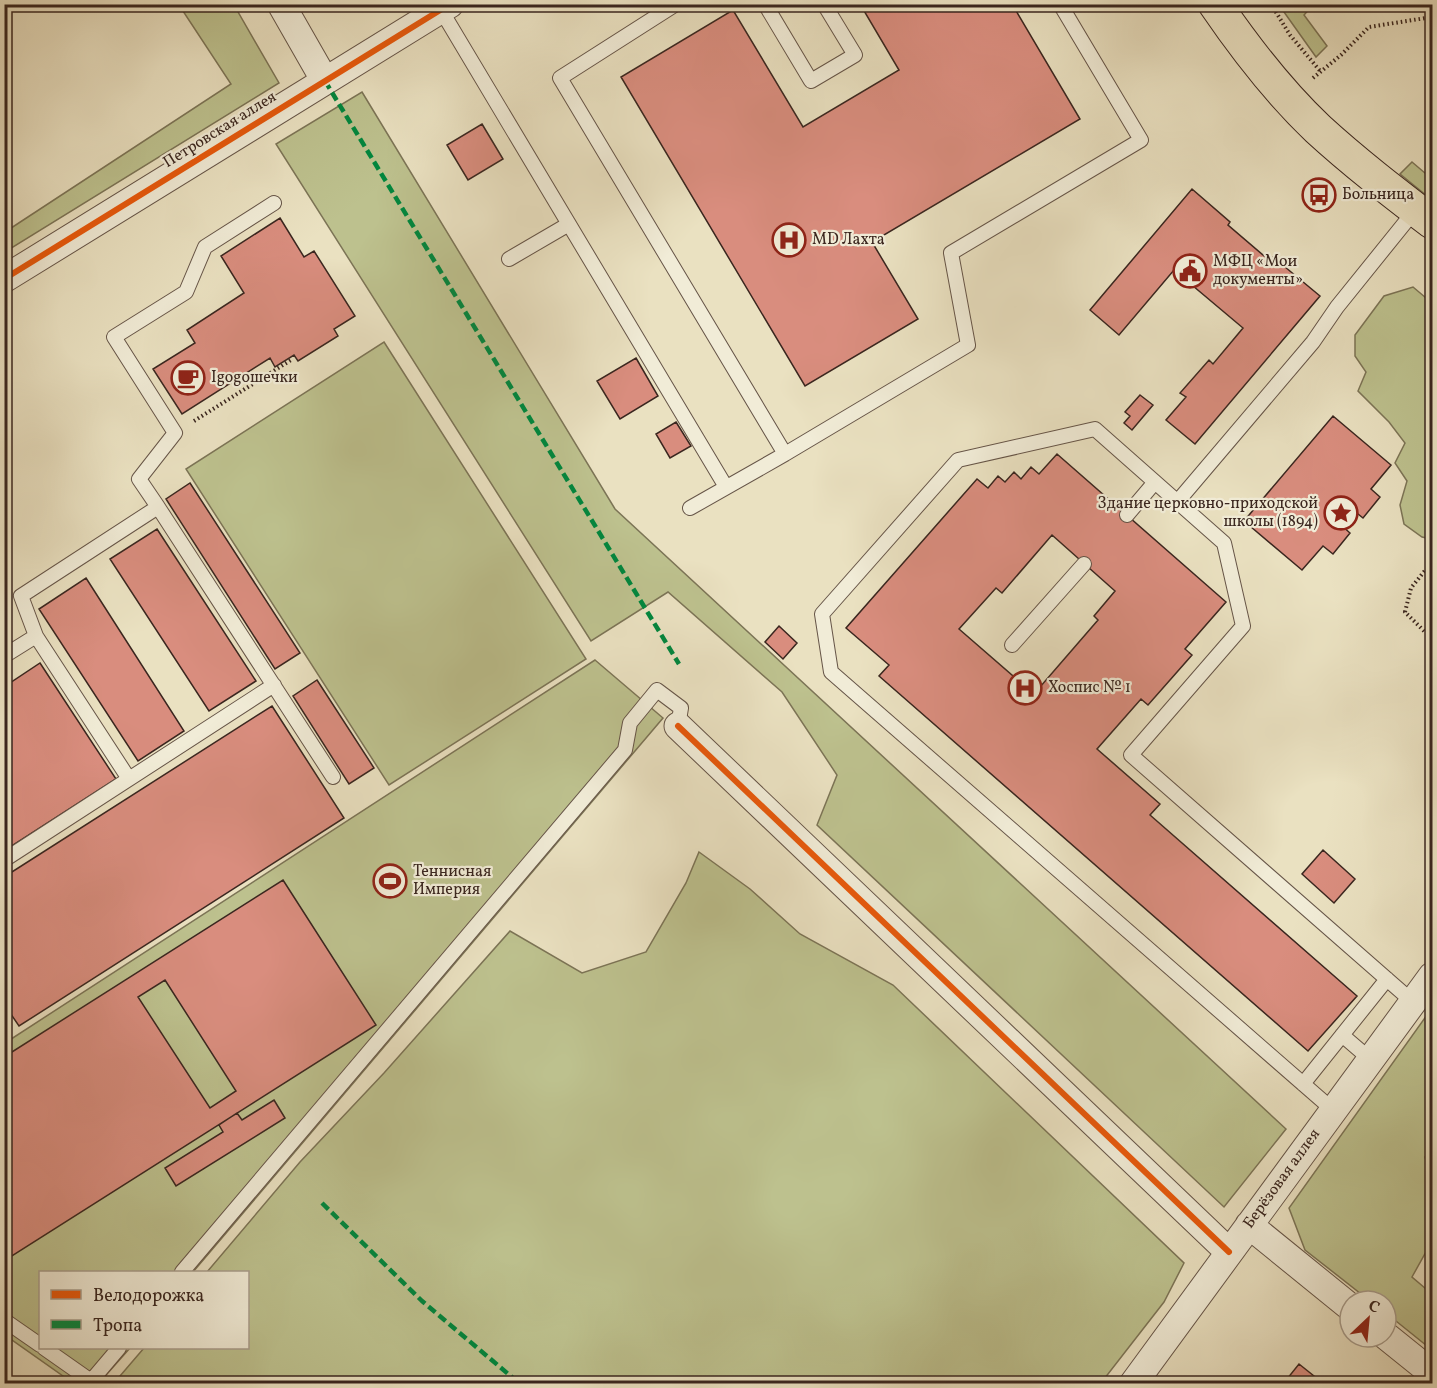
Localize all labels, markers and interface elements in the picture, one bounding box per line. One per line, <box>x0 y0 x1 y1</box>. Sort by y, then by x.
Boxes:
street label: Петровская аллея <box>159 86 281 174</box>
bus stop icon: Больница <box>1301 177 1337 213</box>
place label: Больница <box>1342 184 1414 206</box>
hospital icon: MD Лахта <box>771 222 807 258</box>
place label: MD Лахта <box>812 229 885 251</box>
place label: МФЦ «Мои документы» <box>1213 251 1303 291</box>
public building icon: МФЦ «Мои документы» <box>1172 253 1208 289</box>
cafe icon: Igogoшечки <box>170 360 206 396</box>
place label: Igogoшечки <box>211 367 298 389</box>
place label: Здание церковно-приходской школы (1894) <box>1098 493 1318 533</box>
place icon: Здание церковно-приходской школы (1894) <box>1323 495 1359 531</box>
hospital icon: Хоспис № 1 <box>1007 670 1043 706</box>
place label: Хоспис № 1 <box>1048 677 1131 699</box>
place label: Теннисная Империя <box>413 861 491 901</box>
sports icon: Теннисная Империя <box>372 863 408 899</box>
street label: Берёзовая аллея <box>1238 1125 1326 1233</box>
legend <box>39 1271 249 1349</box>
text: Велодорожка <box>93 1284 204 1309</box>
north arrow <box>1338 1289 1398 1349</box>
text: С <box>1364 1295 1383 1319</box>
text: Тропа <box>93 1314 142 1339</box>

